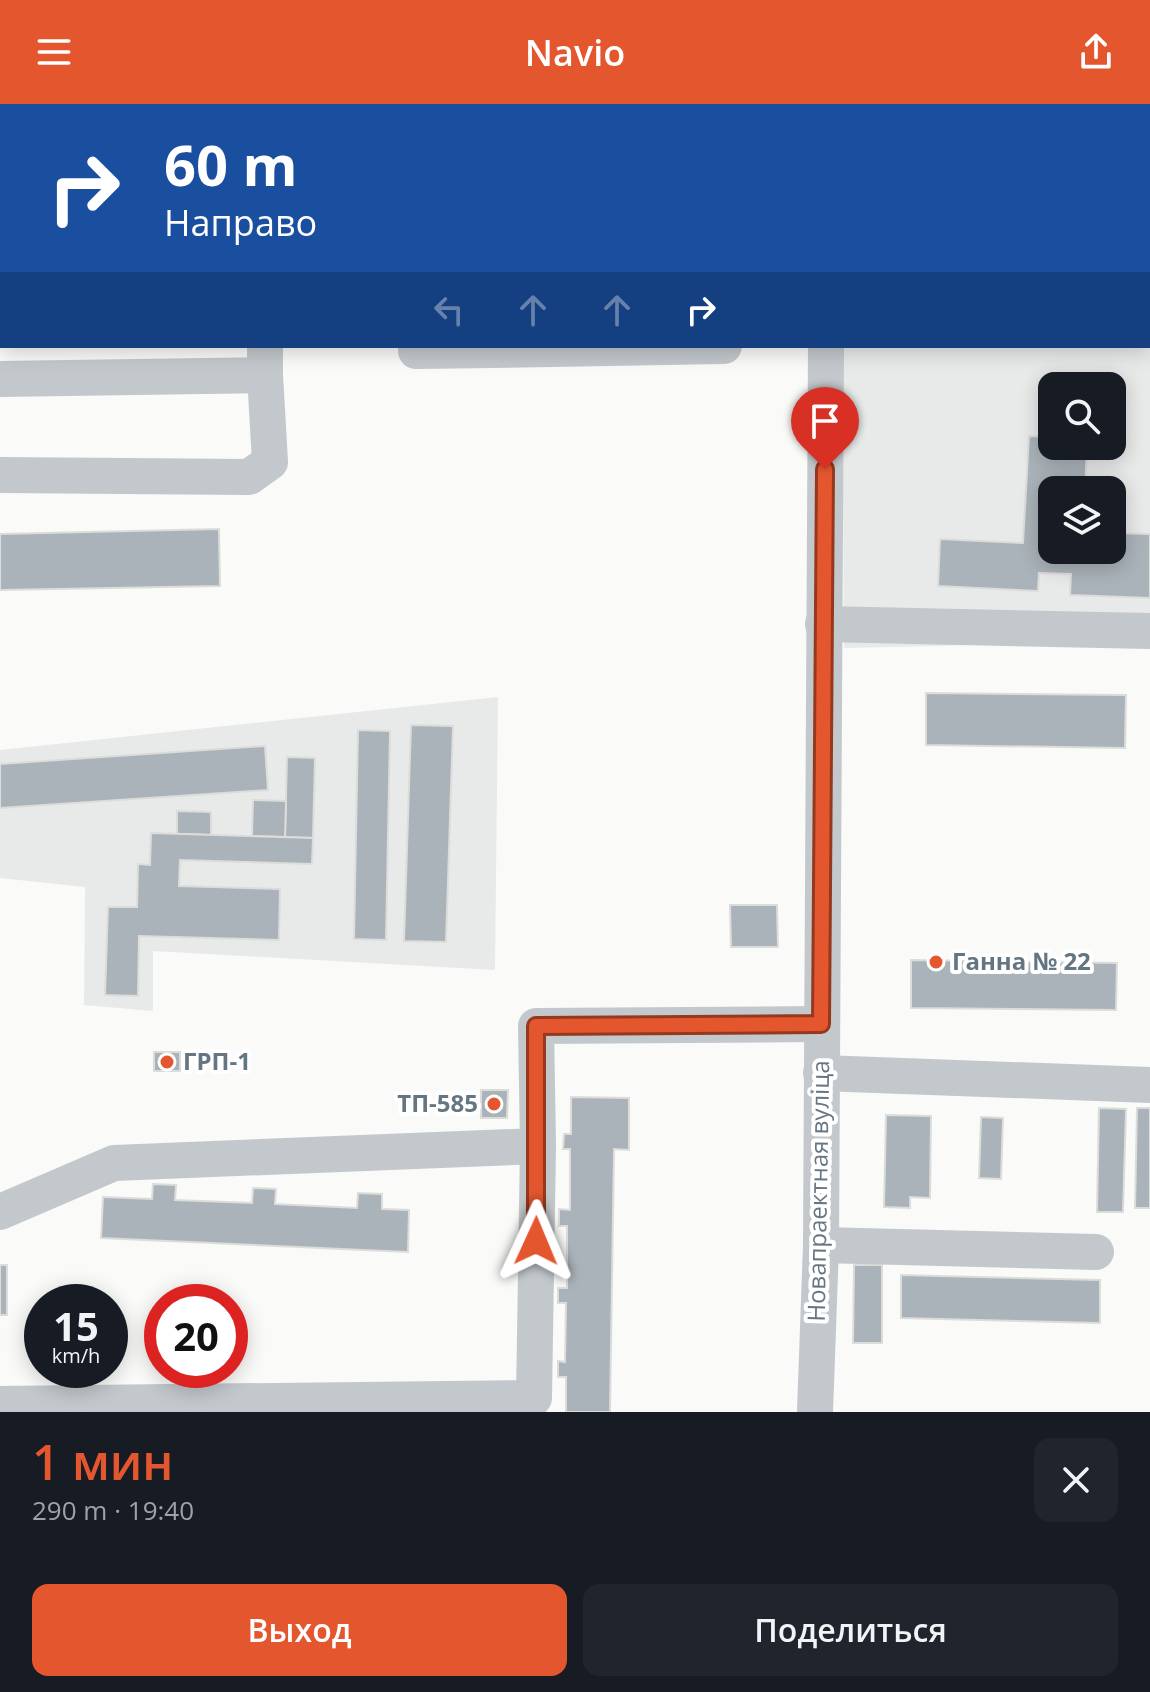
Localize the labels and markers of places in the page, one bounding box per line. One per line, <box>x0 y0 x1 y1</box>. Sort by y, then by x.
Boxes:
pin <box>791 387 859 469</box>
place label: Ганна № 22 <box>952 944 1091 977</box>
marker: Ганна № 22 <box>927 953 945 971</box>
place label: ГРП-1 <box>183 1044 251 1077</box>
marker: ГРП-1 <box>158 1053 176 1071</box>
place label: ТП-585 <box>397 1086 478 1119</box>
marker: ТП-585 <box>485 1095 503 1113</box>

